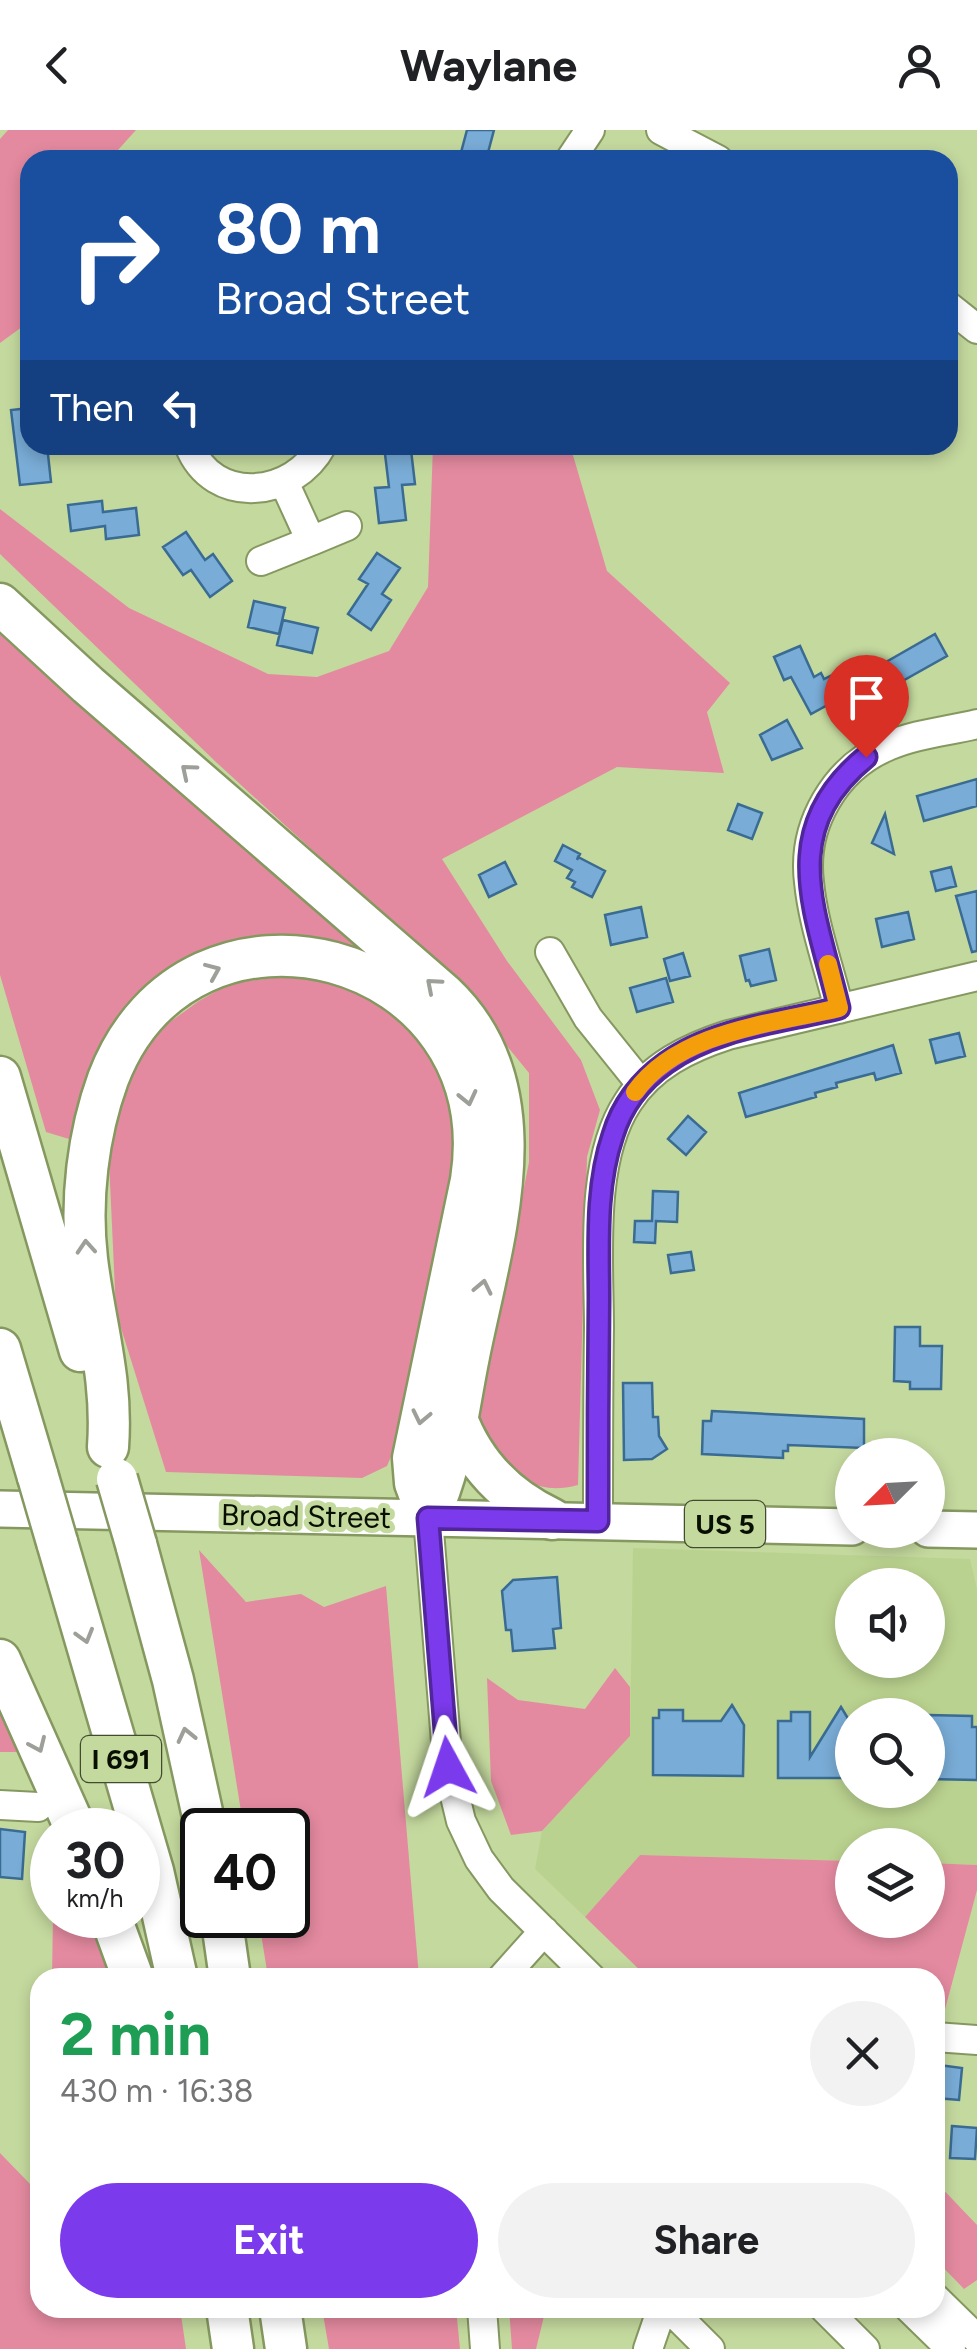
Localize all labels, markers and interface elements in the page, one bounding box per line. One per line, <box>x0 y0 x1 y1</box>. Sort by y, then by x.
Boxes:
icon: back <box>30 38 85 93</box>
text: Waylane <box>400 38 577 92</box>
icon: person <box>892 38 947 93</box>
text: 80 m <box>215 186 381 271</box>
icon: right <box>50 190 180 320</box>
text: Broad Street <box>215 271 470 325</box>
icon: left <box>154 380 209 435</box>
text: Then <box>50 385 134 431</box>
pin <box>824 655 909 758</box>
icon: arrive <box>839 670 894 725</box>
one-way arrow <box>182 765 200 783</box>
one-way arrow <box>203 963 221 983</box>
one-way arrow <box>426 978 445 996</box>
one-way arrow <box>456 1089 477 1106</box>
one-way arrow <box>76 1238 98 1254</box>
one-way arrow <box>471 1279 492 1296</box>
one-way arrow <box>411 1408 432 1425</box>
north arrow <box>835 1438 945 1548</box>
map controls <box>835 1438 945 1938</box>
street label: Broad Street <box>221 1496 391 1536</box>
road number: US 5 <box>685 1501 765 1547</box>
button: sound <box>835 1568 945 1678</box>
one-way arrow <box>73 1626 94 1643</box>
button: search <box>835 1698 945 1808</box>
position arrow <box>396 1715 500 1819</box>
one-way arrow <box>177 1727 198 1744</box>
one-way arrow <box>26 1735 46 1753</box>
road number: I 691 <box>81 1736 161 1782</box>
speed limit sign: 40 <box>180 1808 310 1938</box>
button: layers <box>835 1828 945 1938</box>
text: 30 <box>65 1830 125 1891</box>
text: km/h <box>66 1883 124 1913</box>
text: 2 min <box>60 1998 211 2070</box>
button: close <box>810 2001 915 2106</box>
text: 430 m · 16:38 <box>60 2072 253 2110</box>
button: Exit <box>60 2183 478 2298</box>
button: Share <box>498 2183 915 2298</box>

